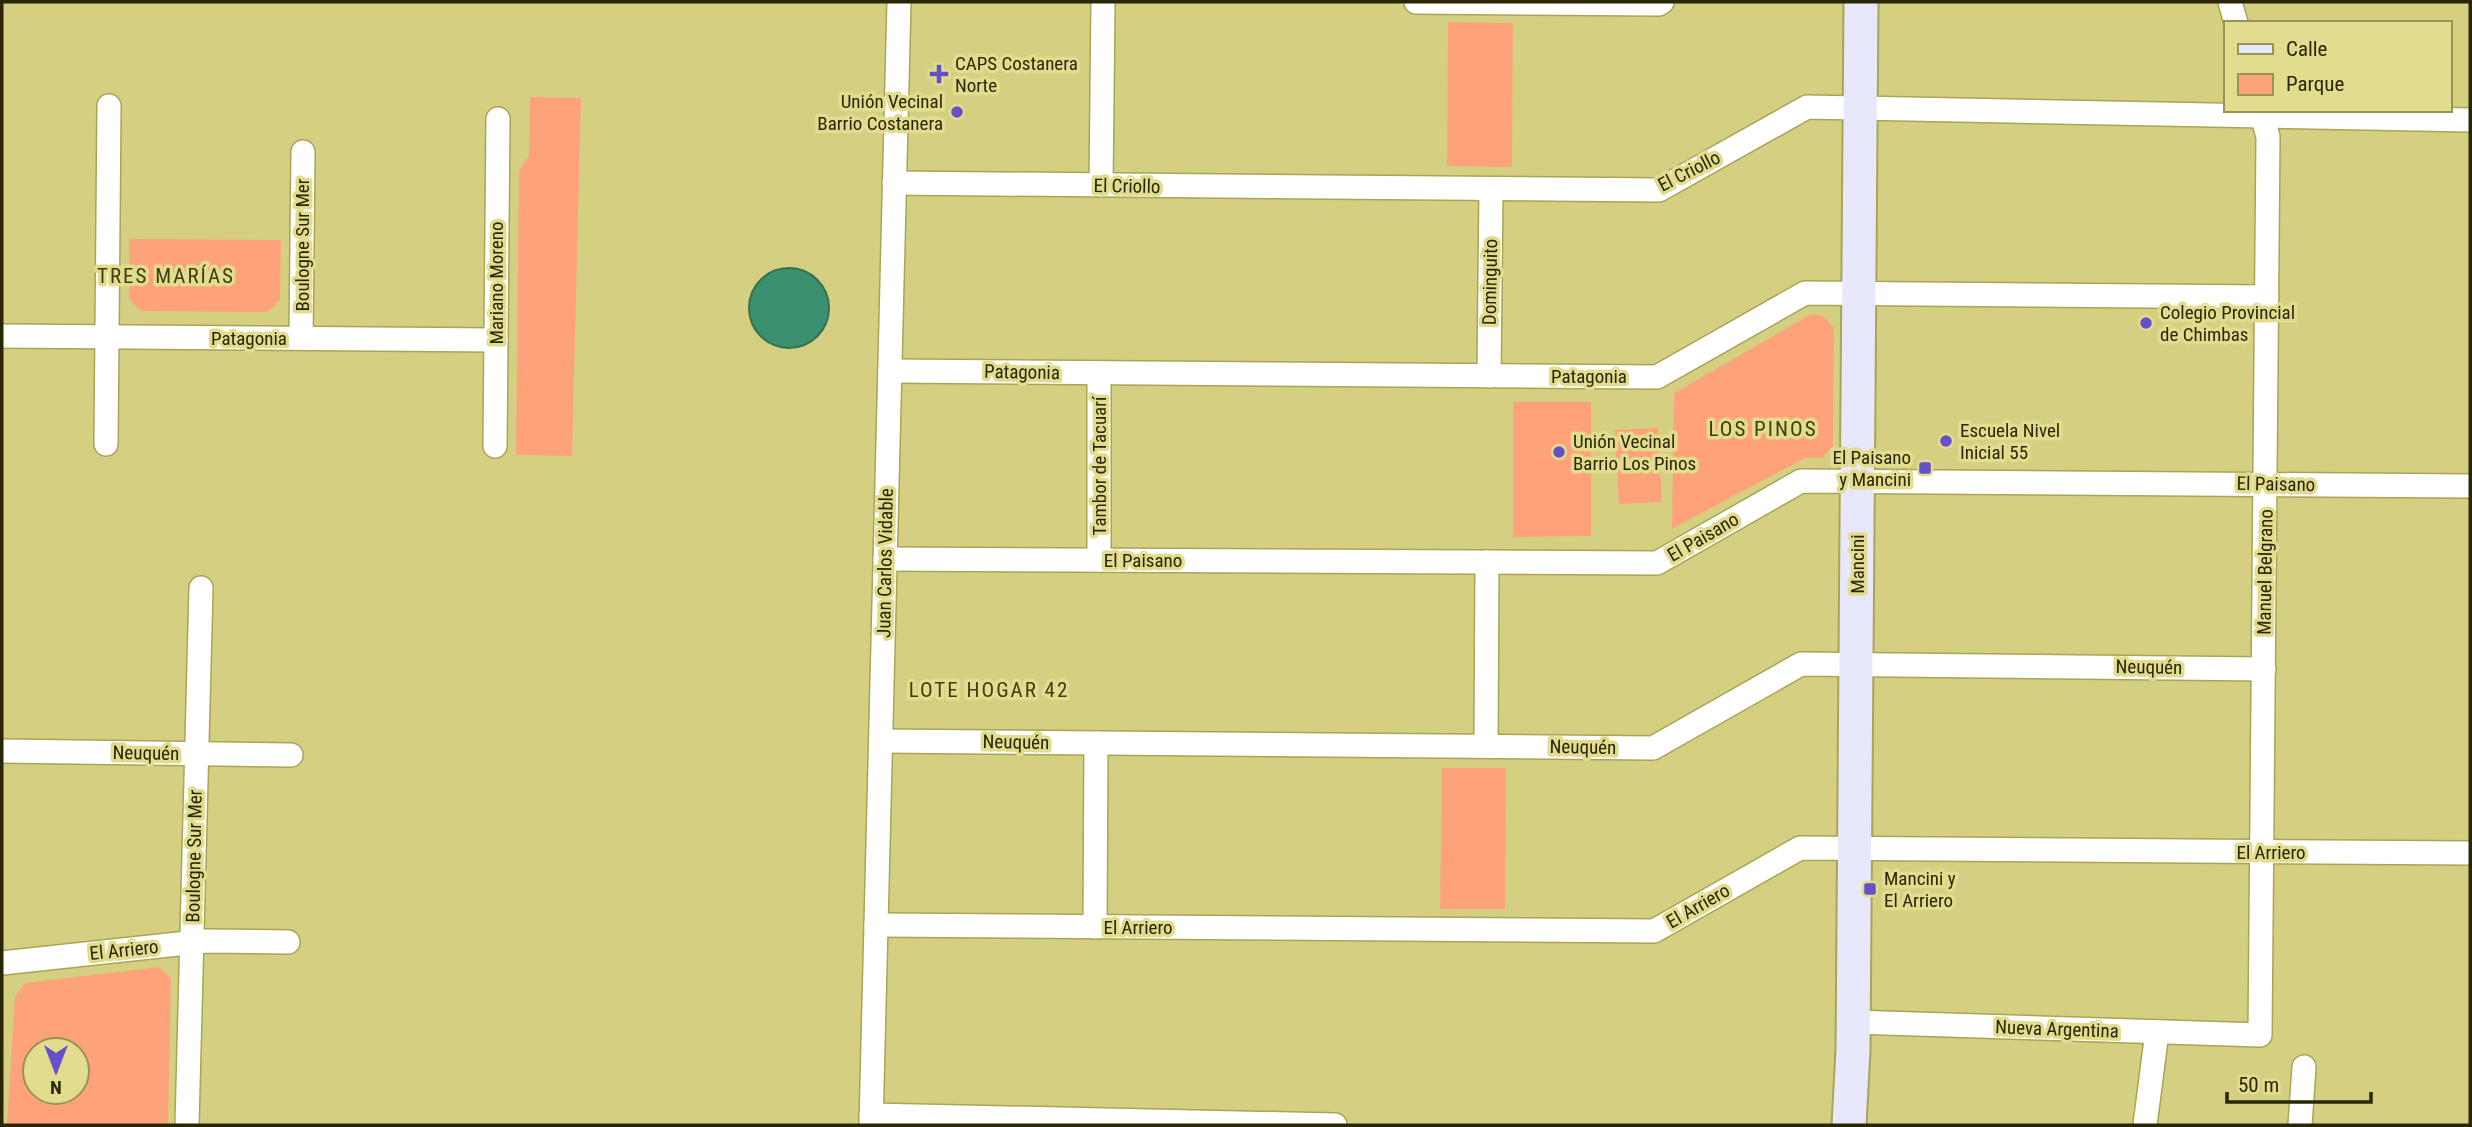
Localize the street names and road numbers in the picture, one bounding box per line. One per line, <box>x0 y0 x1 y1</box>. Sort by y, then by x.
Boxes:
street label: El Criollo <box>1654 146 1724 196</box>
street label: El Criollo <box>1093 174 1161 198</box>
street label: Boulogne Sur Mer <box>291 178 314 312</box>
street label: Mariano Moreno <box>485 222 508 344</box>
street label: Dominguito <box>1478 239 1502 325</box>
street label: Patagonia <box>211 327 287 350</box>
street label: Patagonia <box>984 360 1060 384</box>
street label: Patagonia <box>1551 365 1627 388</box>
street label: Tambor de Tacuarí <box>1088 395 1111 535</box>
street label: El Paisano <box>2237 472 2315 496</box>
street label: Juan Carlos Vidable <box>872 488 898 638</box>
street label: El Paisano <box>1663 507 1743 567</box>
street label: Manuel Belgrano <box>2252 509 2278 635</box>
street label: Mancini <box>1846 534 1869 594</box>
street label: El Paisano <box>1104 549 1182 572</box>
street label: Neuquén <box>2115 655 2183 679</box>
street label: Neuquén <box>982 730 1050 754</box>
street label: Neuquén <box>1549 735 1617 759</box>
street label: Neuquén <box>112 741 180 765</box>
street label: Boulogne Sur Mer <box>181 789 207 923</box>
street label: El Arriero <box>2236 841 2306 864</box>
street label: El Arriero <box>1662 879 1734 933</box>
street label: El Arriero <box>1103 916 1173 939</box>
street label: El Arriero <box>88 935 160 965</box>
street label: Nueva Argentina <box>1995 1015 2119 1043</box>

